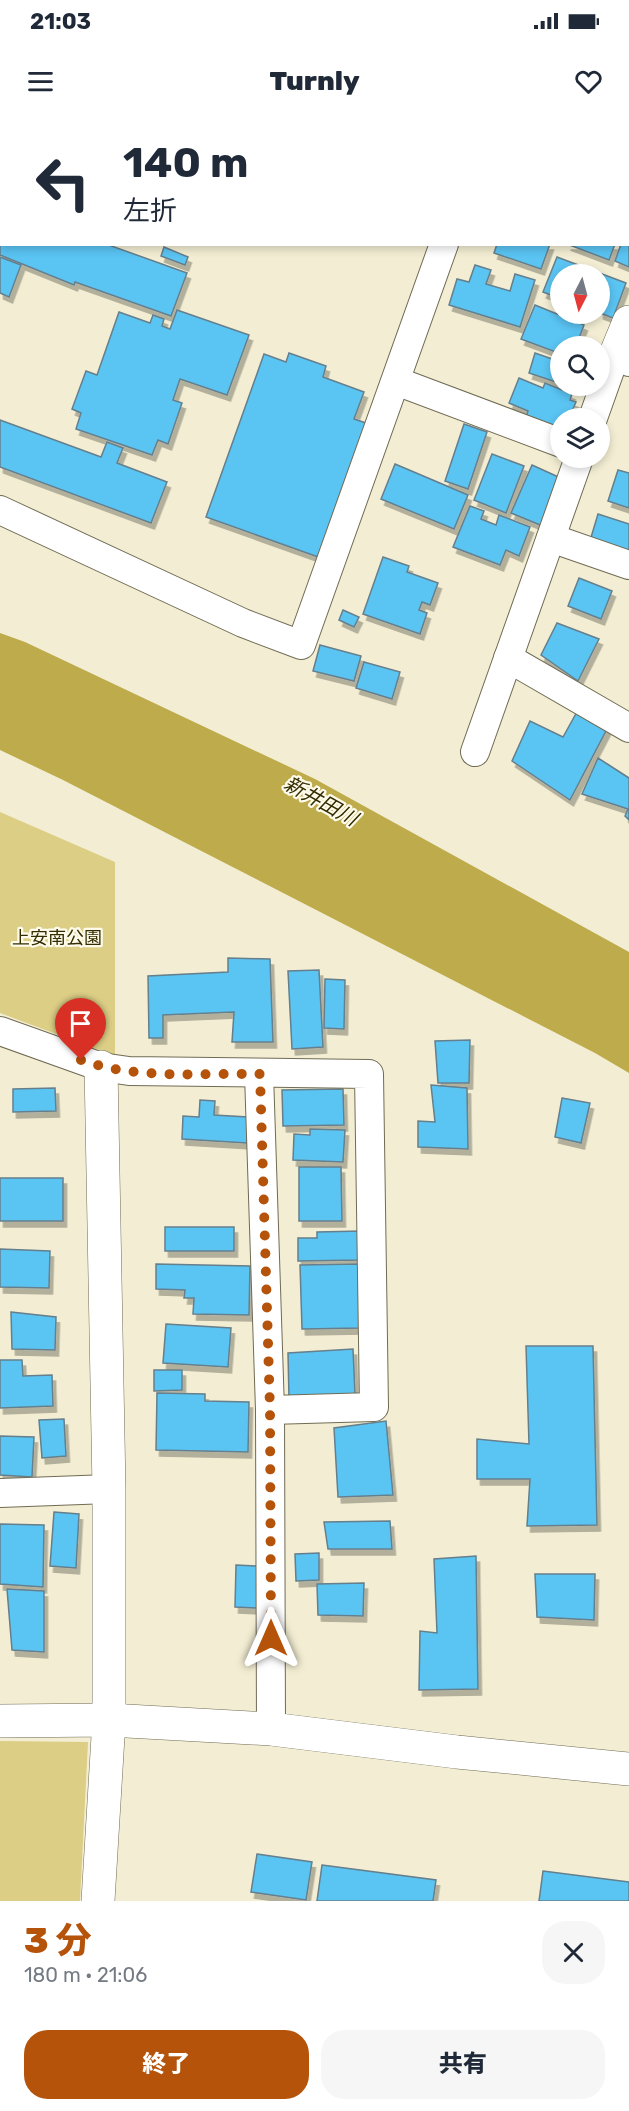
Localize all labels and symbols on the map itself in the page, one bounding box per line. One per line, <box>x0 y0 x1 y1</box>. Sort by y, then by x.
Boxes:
north arrow <box>550 264 610 324</box>
water label: 新井田川 <box>280 771 364 832</box>
park label: 上安南公園 <box>12 927 102 949</box>
pin <box>55 998 106 1060</box>
position arrow <box>239 1606 303 1670</box>

